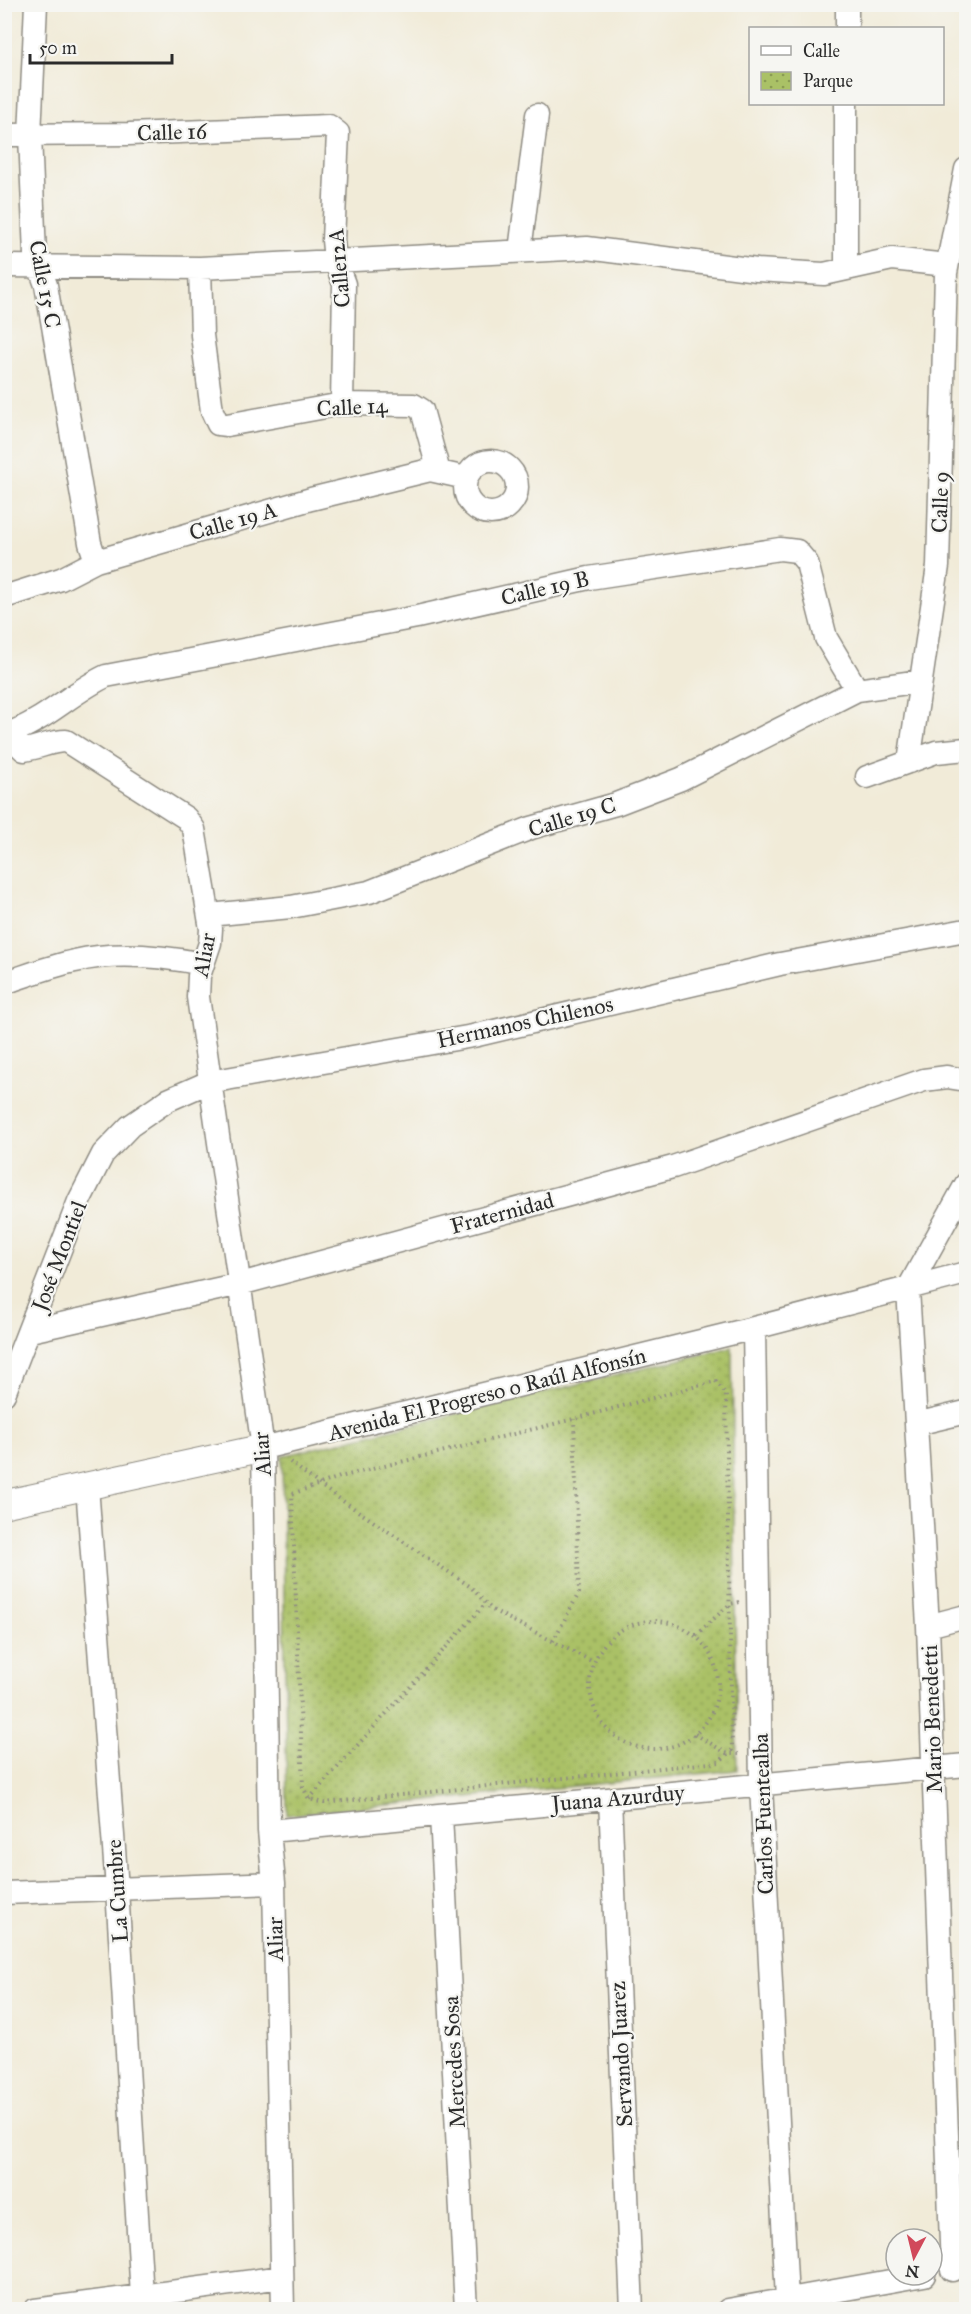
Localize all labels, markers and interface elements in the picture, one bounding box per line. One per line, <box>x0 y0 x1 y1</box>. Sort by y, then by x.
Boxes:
scale bar <box>30 27 172 65</box>
legend <box>749 27 944 105</box>
text: 50 m <box>39 37 77 59</box>
text: Calle <box>803 40 840 62</box>
text: Parque <box>803 70 853 93</box>
street label: Calle 16 <box>137 117 208 147</box>
street label: Calle12A <box>322 227 356 309</box>
street label: Calle 15 C <box>23 238 67 330</box>
street label: Calle 14 <box>316 392 389 422</box>
street label: Calle 9 <box>925 471 955 533</box>
street label: Calle 19 A <box>186 496 280 546</box>
street label: Calle 19 B <box>498 565 592 611</box>
street label: Calle 19 C <box>525 791 619 843</box>
street label: Aliar <box>186 930 222 980</box>
street label: Hermanos Chilenos <box>434 990 616 1054</box>
street label: Fraternidad <box>447 1186 557 1240</box>
street label: José Montiel <box>25 1197 92 1317</box>
street label: Avenida El Progreso o Raúl Alfonsín <box>324 1341 649 1447</box>
street label: Aliar <box>247 1430 277 1478</box>
street label: Mario Benedetti <box>916 1644 948 1794</box>
street label: Carlos Fuentealba <box>747 1732 779 1895</box>
street label: Juana Azurduy <box>549 1779 686 1817</box>
street label: La Cumbre <box>100 1839 134 1943</box>
street label: Aliar <box>261 1916 289 1962</box>
street label: Servando Juarez <box>604 1980 638 2128</box>
street label: Mercedes Sosa <box>437 1994 471 2129</box>
north arrow <box>884 2227 944 2287</box>
text: N <box>904 2261 920 2282</box>

